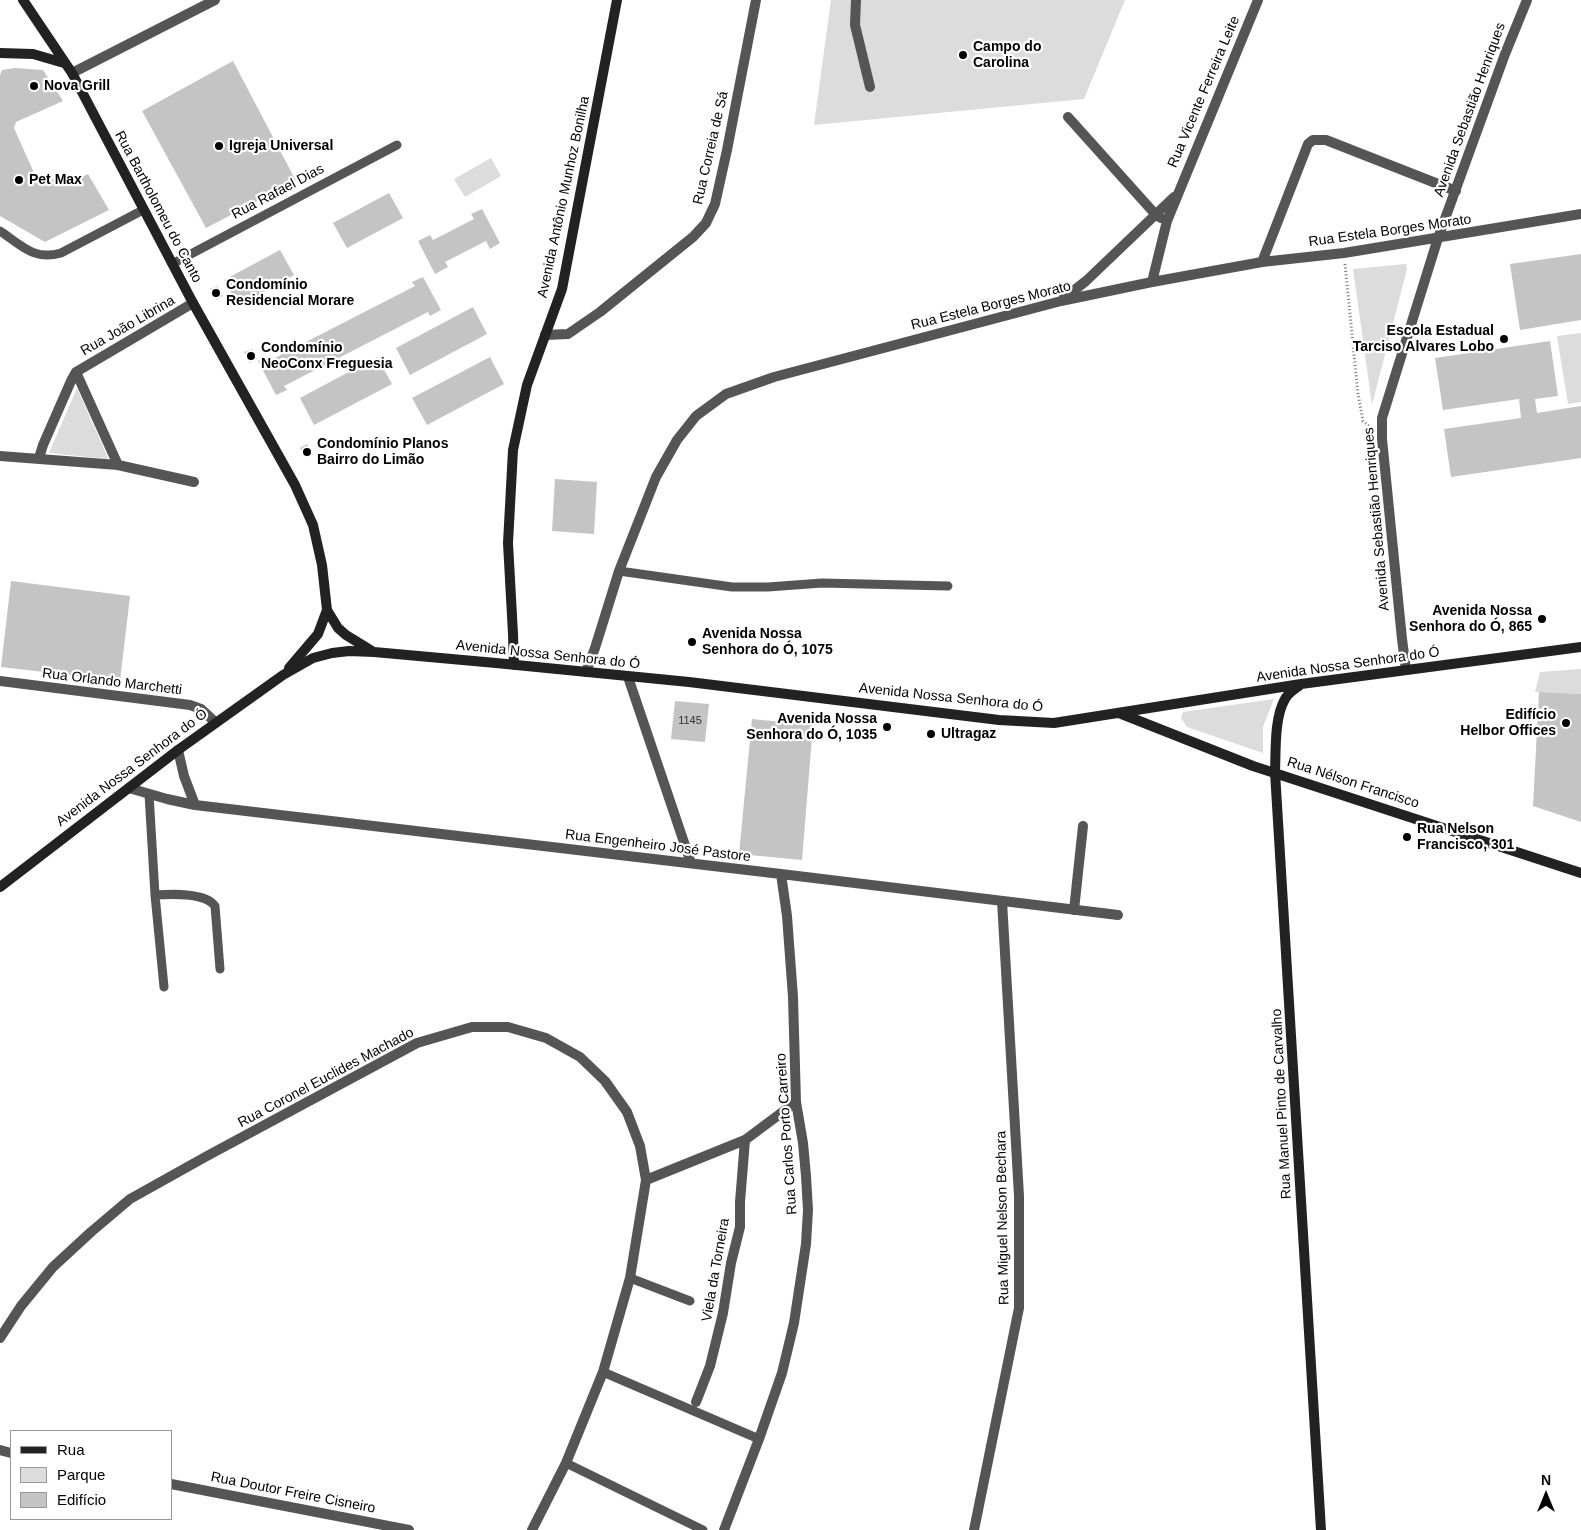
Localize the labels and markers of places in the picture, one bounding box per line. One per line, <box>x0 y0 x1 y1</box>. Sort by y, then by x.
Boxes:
place label: Campo do Carolina <box>973 39 1041 72</box>
marker: Campo do Carolina <box>957 49 969 61</box>
place label: Nova Grill <box>44 78 110 94</box>
marker: Nova Grill <box>28 80 40 92</box>
place label: Igreja Universal <box>229 138 333 154</box>
marker: Igreja Universal <box>213 140 225 152</box>
place label: Pet Max <box>29 172 82 188</box>
marker: Pet Max <box>13 174 25 186</box>
place label: Condomínio Residencial Morare <box>226 277 354 310</box>
marker: Condomínio Residencial Morare <box>210 287 222 299</box>
place label: Escola Estadual Tarciso Alvares Lobo <box>1353 323 1494 356</box>
marker: Escola Estadual Tarciso Alvares Lobo <box>1498 333 1510 345</box>
place label: Condomínio NeoConx Freguesia <box>261 340 392 372</box>
marker: Condomínio NeoConx Freguesia <box>245 350 257 362</box>
place label: Condomínio Planos Bairro do Limão <box>317 436 448 468</box>
marker: Condomínio Planos Bairro do Limão <box>301 446 313 458</box>
place label: Avenida Nossa Senhora do Ó, 865 <box>1409 603 1532 636</box>
marker: Avenida Nossa Senhora do Ó, 865 <box>1536 613 1548 625</box>
place label: Avenida Nossa Senhora do Ó, 1075 <box>702 626 833 658</box>
marker: Avenida Nossa Senhora do Ó, 1075 <box>686 636 698 648</box>
place label: Edifício Helbor Offices <box>1460 707 1556 740</box>
place label: Avenida Nossa Senhora do Ó, 1035 <box>746 711 877 744</box>
marker: Edifício Helbor Offices <box>1560 717 1572 729</box>
marker: Avenida Nossa Senhora do Ó, 1035 <box>881 721 893 733</box>
place label: Ultragaz <box>941 726 996 742</box>
marker: Ultragaz <box>925 728 937 740</box>
place label: Rua Nelson Francisco, 301 <box>1417 821 1514 854</box>
marker: Rua Nelson Francisco, 301 <box>1401 831 1413 843</box>

